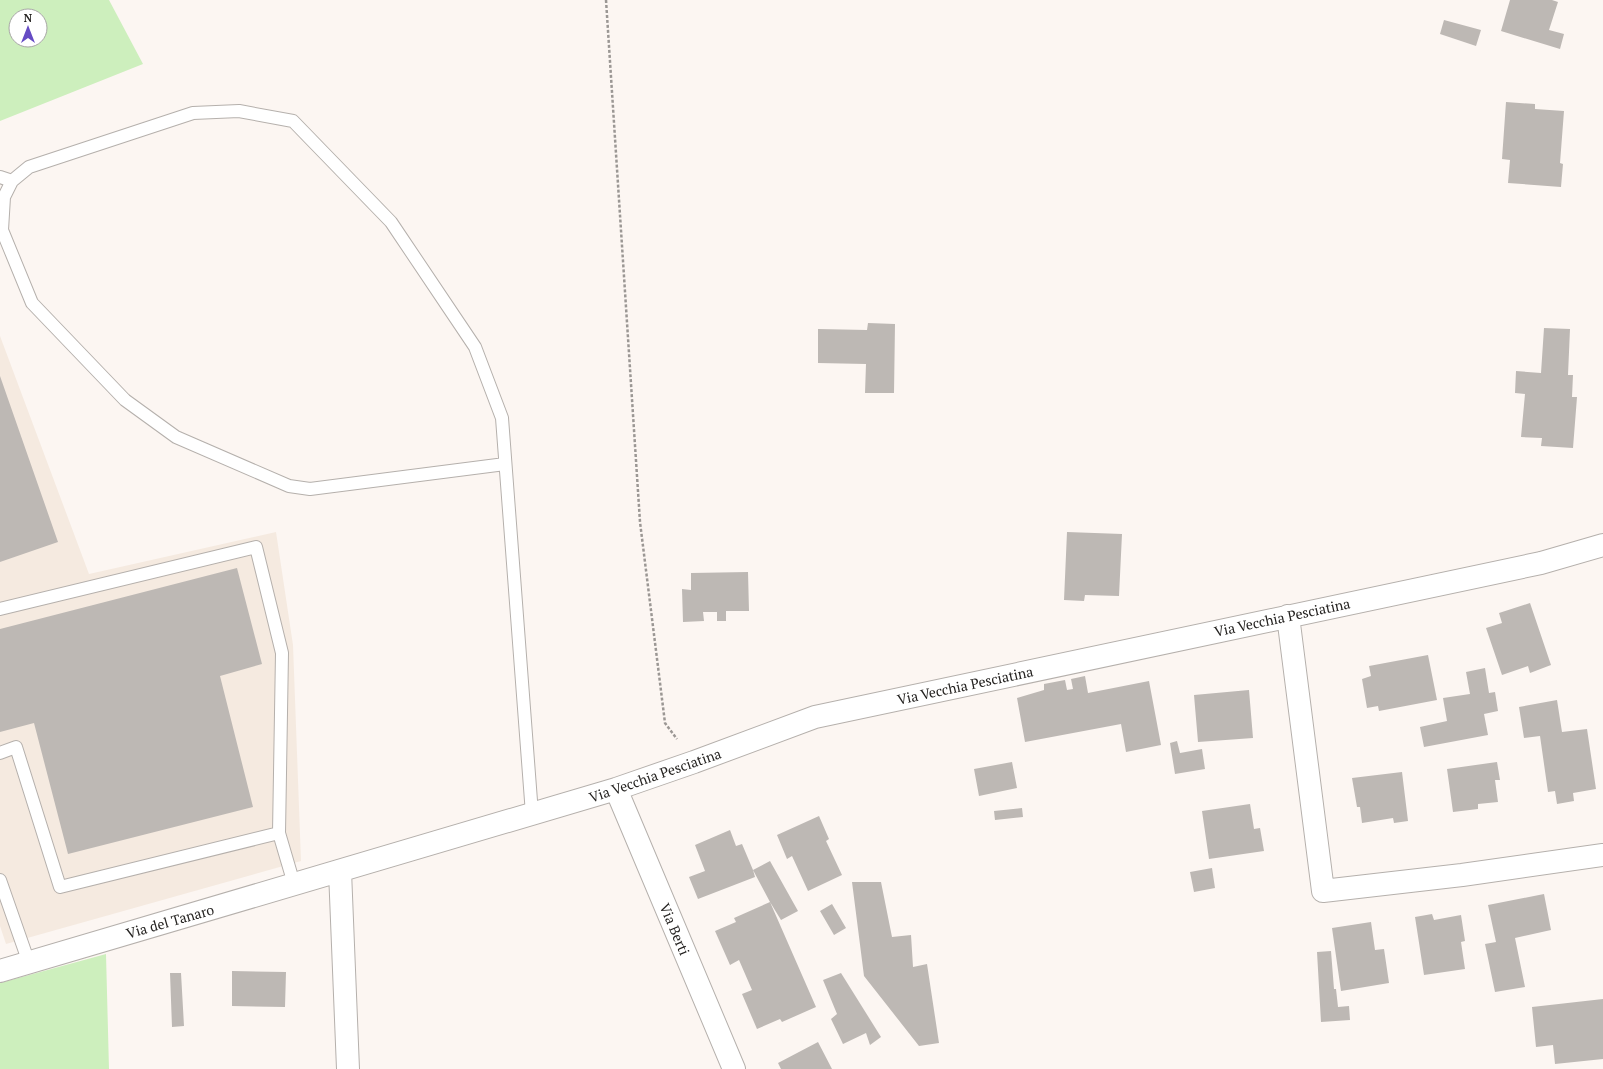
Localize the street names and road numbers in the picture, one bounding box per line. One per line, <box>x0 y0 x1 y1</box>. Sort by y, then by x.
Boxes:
street label: Via Vecchia Pesciatina <box>1212 593 1352 641</box>
street label: Via Vecchia Pesciatina <box>895 661 1035 709</box>
street label: Via Vecchia Pesciatina <box>586 743 724 807</box>
street label: Via del Tanaro <box>124 899 216 943</box>
street label: Via Berti <box>656 900 694 958</box>

